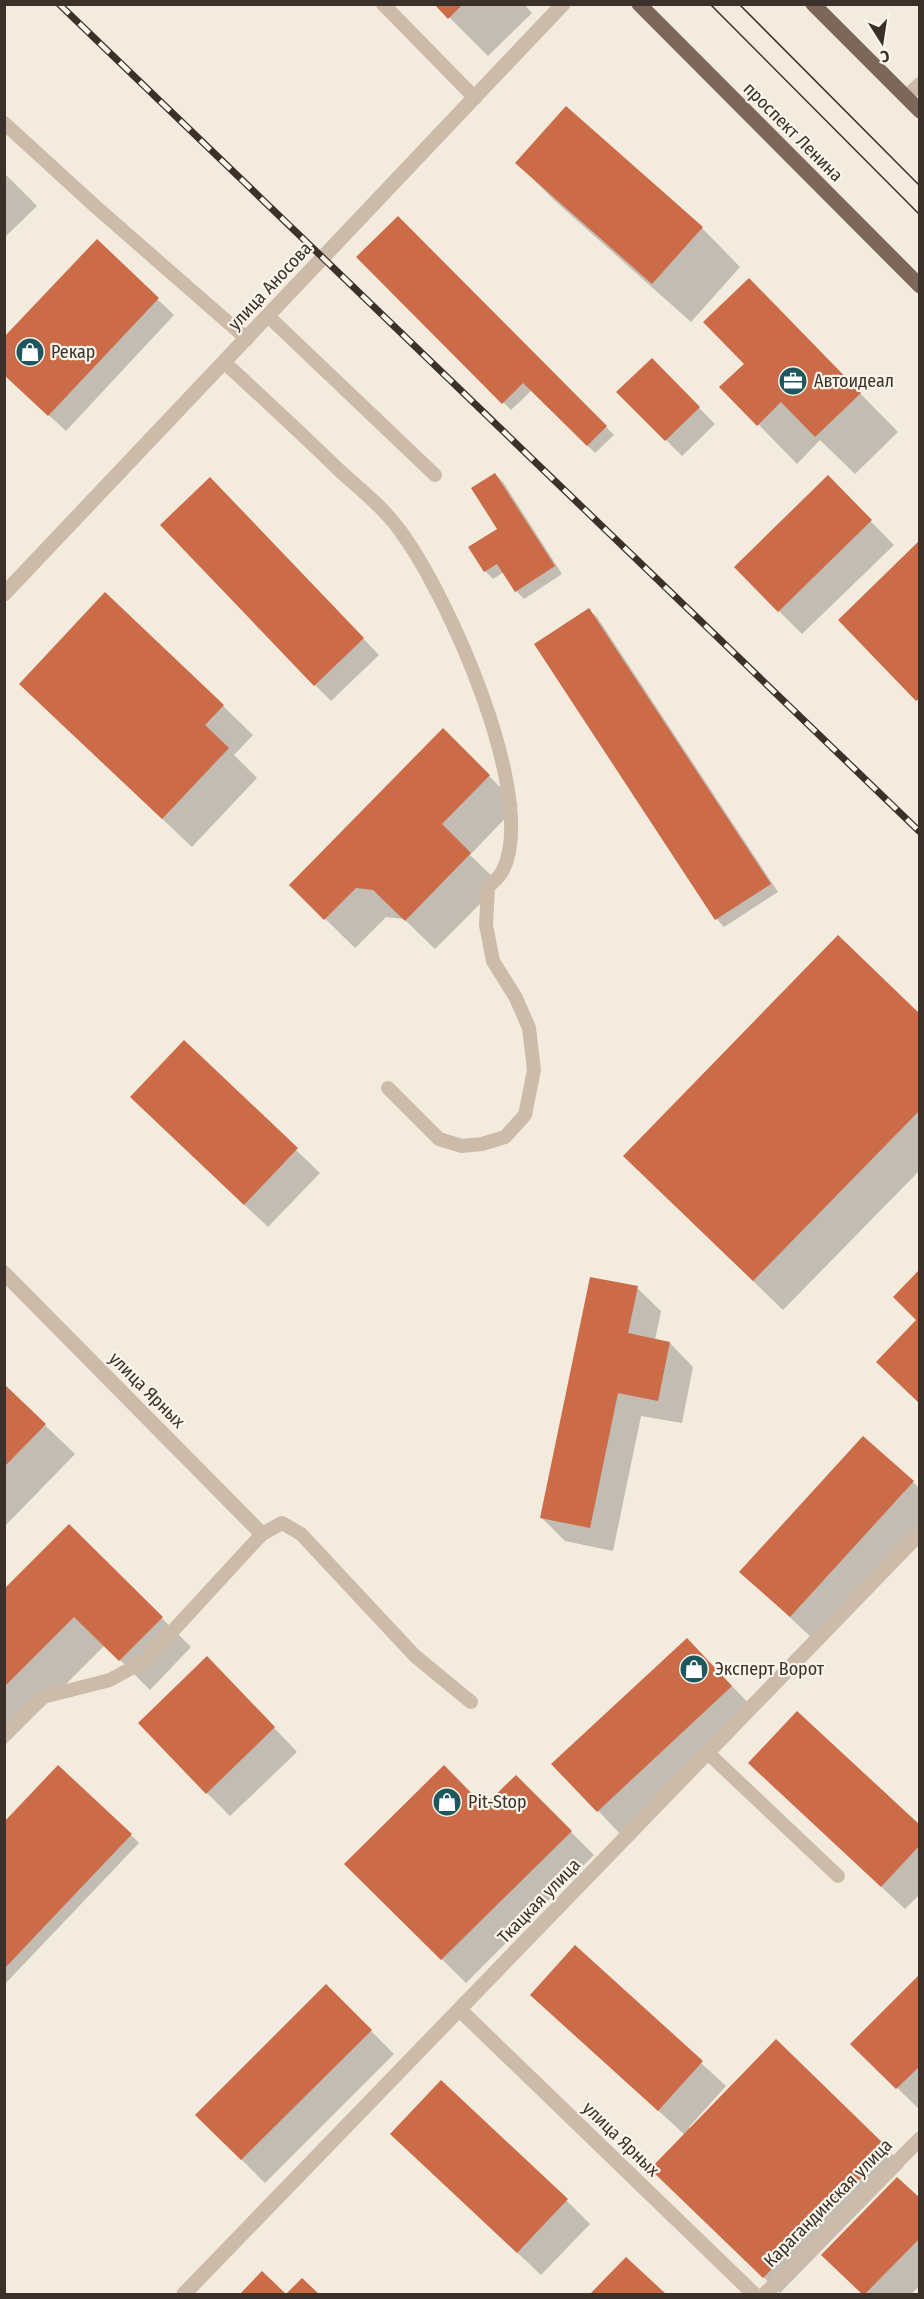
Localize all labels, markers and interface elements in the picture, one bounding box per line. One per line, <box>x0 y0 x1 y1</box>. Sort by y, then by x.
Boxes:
north arrow <box>852 12 912 72</box>
text: С <box>878 46 891 66</box>
street label: проспект Ленина <box>739 78 848 187</box>
street label: улица Аносова <box>224 237 316 335</box>
shop icon: Рекар <box>14 336 46 368</box>
place label: Рекар <box>51 341 95 363</box>
office icon: Автоидеал <box>777 365 809 397</box>
place label: Автоидеал <box>814 370 894 392</box>
street label: улица Ярных <box>104 1347 190 1433</box>
shop icon: Эксперт Ворот <box>678 1653 710 1685</box>
place label: Эксперт Ворот <box>715 1658 825 1680</box>
shop icon: Pit-Stop <box>431 1786 463 1818</box>
place label: Pit-Stop <box>468 1791 527 1813</box>
street label: Ткацкая улица <box>493 1854 585 1948</box>
street label: улица Ярных <box>578 2097 664 2181</box>
street label: Карагандинская улица <box>759 2134 897 2272</box>

